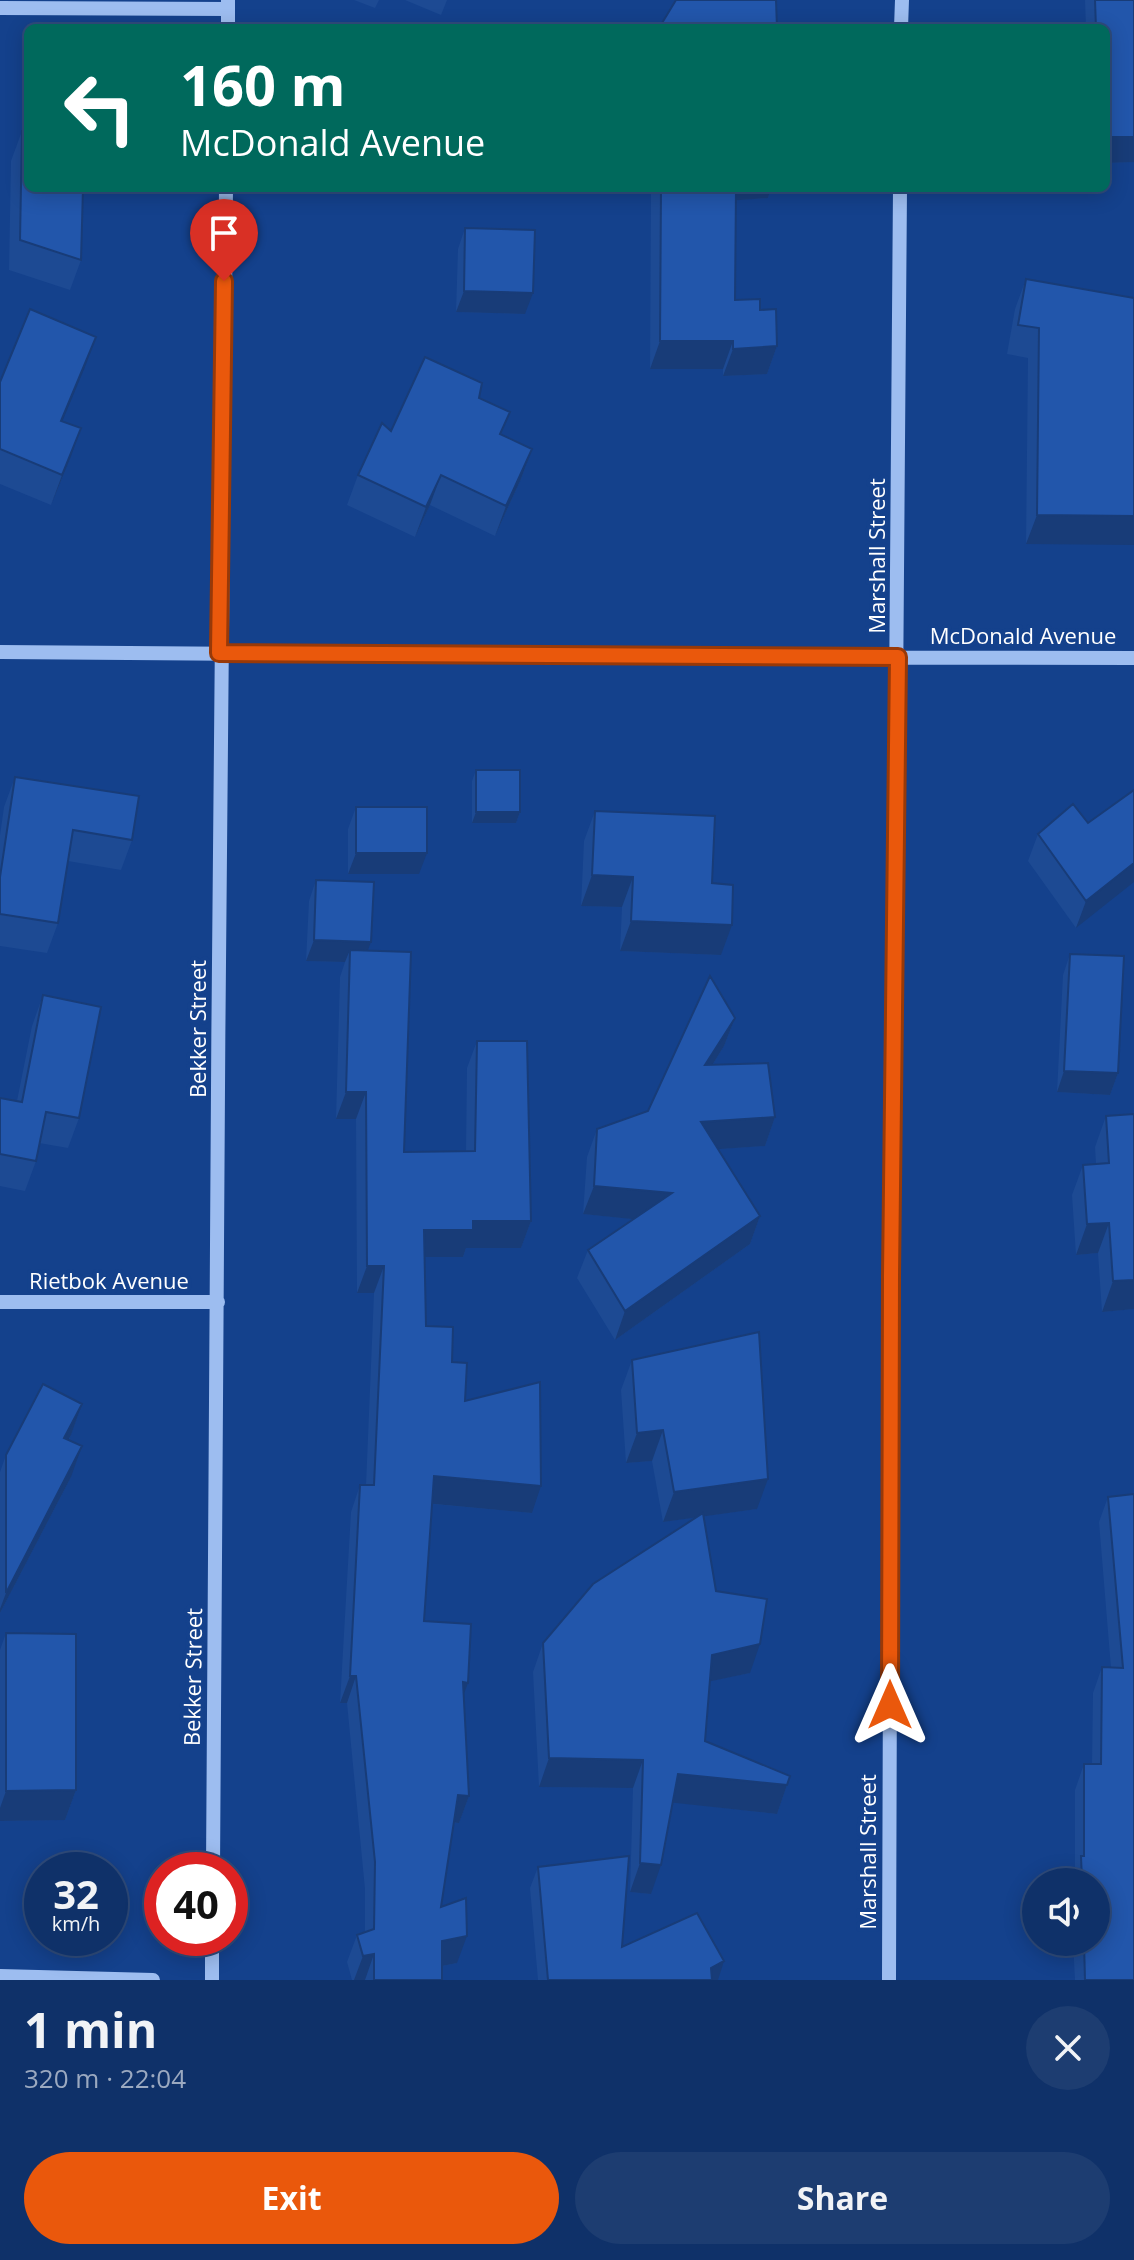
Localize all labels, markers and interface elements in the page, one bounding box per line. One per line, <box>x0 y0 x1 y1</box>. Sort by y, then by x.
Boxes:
text: 160 m <box>180 46 346 122</box>
icon: left <box>48 56 152 160</box>
text: McDonald Avenue <box>180 118 485 167</box>
pin <box>190 199 258 281</box>
icon: arrive <box>202 211 246 255</box>
street label: Marshall Street <box>861 478 891 634</box>
street label: McDonald Avenue <box>930 620 1116 650</box>
street label: Bekker Street <box>182 960 212 1098</box>
street label: Rietbok Avenue <box>29 1265 189 1295</box>
street label: Bekker Street <box>176 1607 208 1746</box>
position arrow <box>848 1663 932 1747</box>
street label: Marshall Street <box>852 1774 882 1930</box>
speed limit sign: 40 <box>144 1852 248 1956</box>
text: 32 <box>53 1866 99 1921</box>
map controls <box>1022 1868 1110 1956</box>
button: sound <box>1022 1868 1110 1956</box>
text: km/h <box>52 1910 100 1937</box>
text: 1 min <box>24 1997 157 2062</box>
button: close <box>1026 2006 1110 2090</box>
text: 320 m · 22:04 <box>24 2060 186 2096</box>
button: Exit <box>24 2152 559 2244</box>
button: Share <box>575 2152 1110 2244</box>

